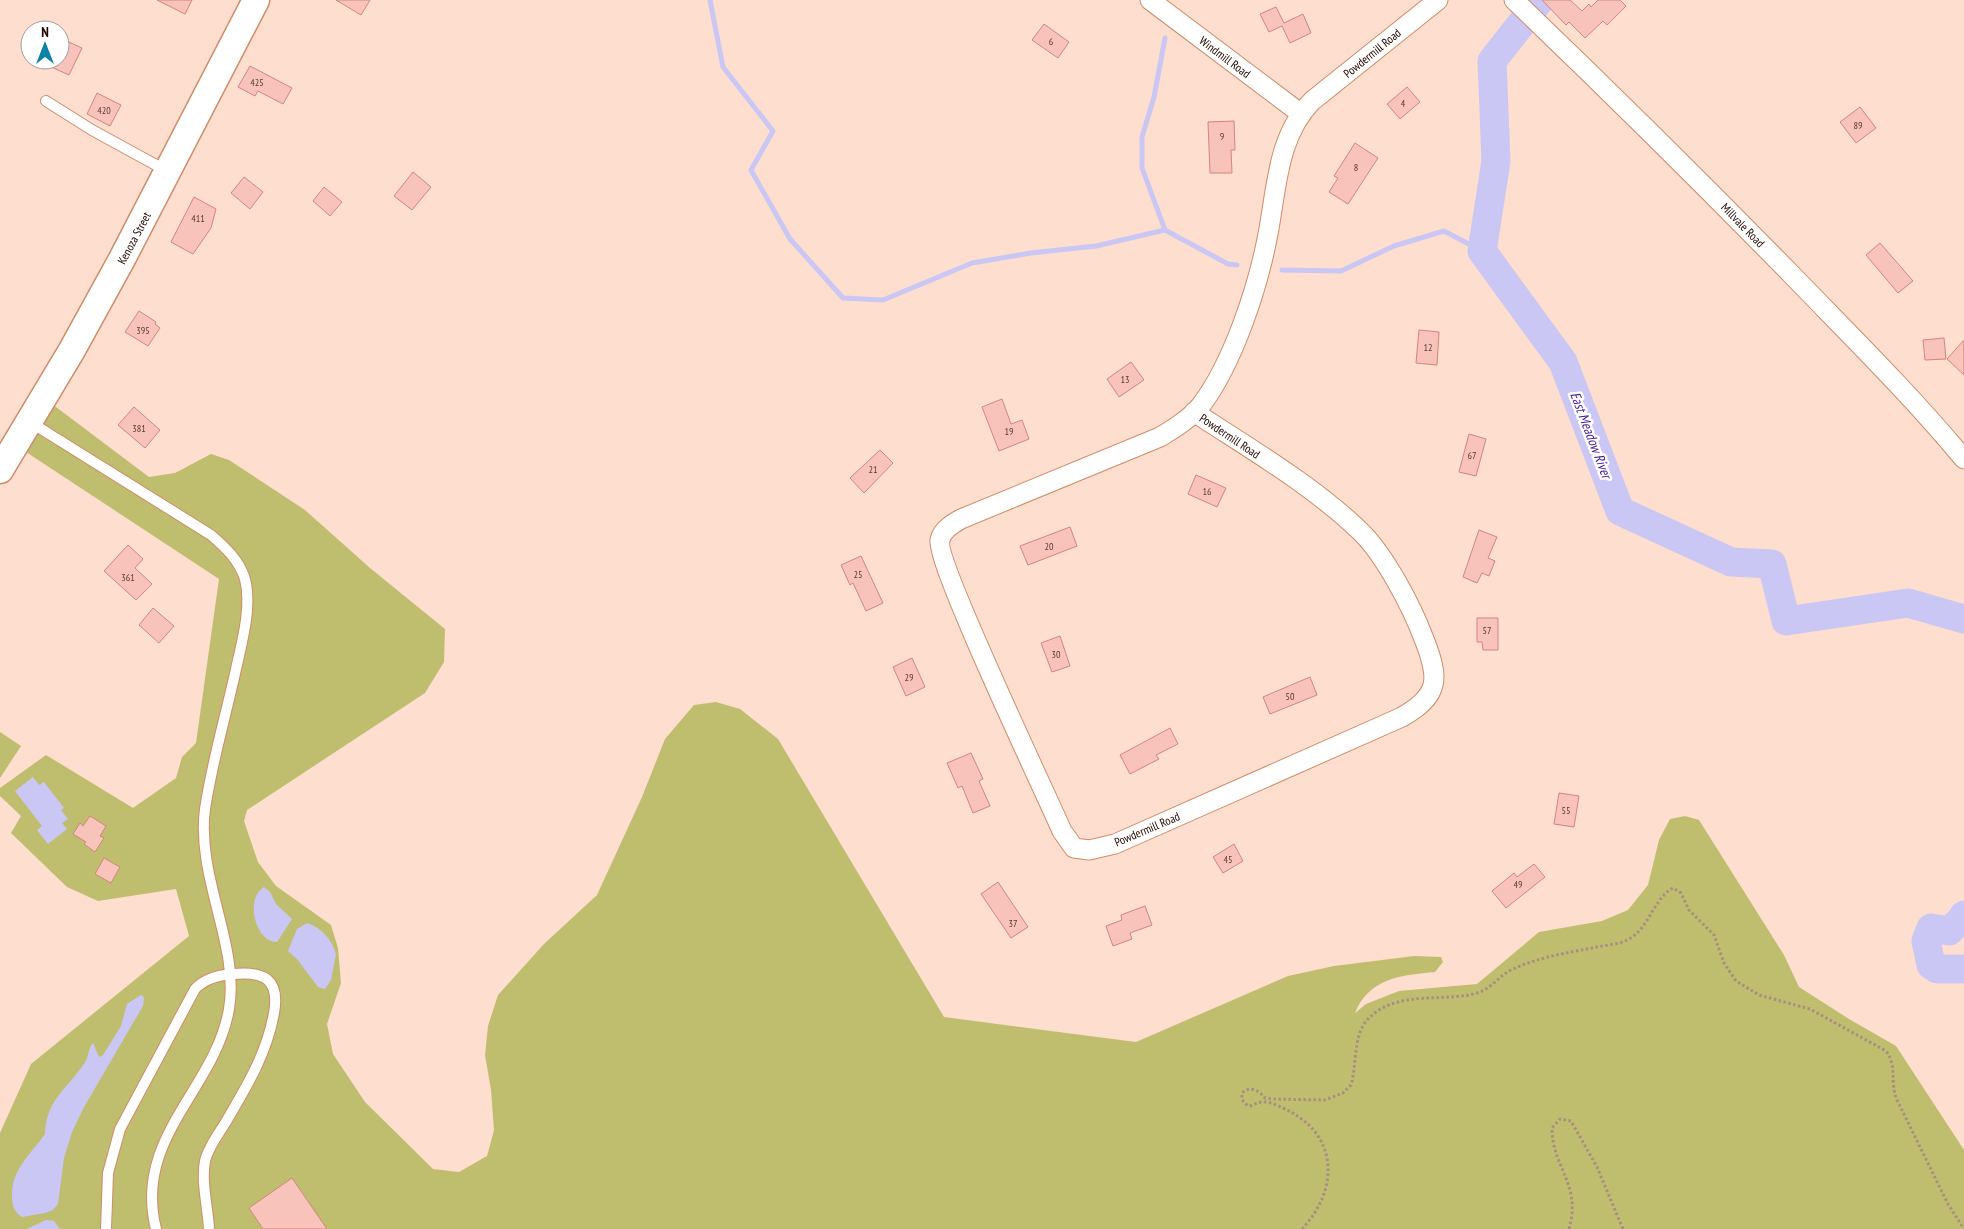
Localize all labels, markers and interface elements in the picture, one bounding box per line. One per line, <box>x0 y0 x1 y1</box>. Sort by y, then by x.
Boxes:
north arrow <box>20 20 70 70</box>
text: N <box>41 23 49 41</box>
street label: Powdermill Road <box>1340 25 1404 81</box>
street label: Windmill Road <box>1196 33 1254 81</box>
house number: 6 <box>1049 35 1054 48</box>
house number: 425 <box>250 76 264 89</box>
house number: 4 <box>1401 97 1406 110</box>
house number: 420 <box>97 104 111 117</box>
house number: 89 <box>1854 119 1863 132</box>
house number: 9 <box>1220 130 1224 143</box>
house number: 8 <box>1354 161 1358 174</box>
street label: Millvale Road <box>1718 200 1768 250</box>
street label: Kenoza Street <box>114 209 154 267</box>
house number: 411 <box>191 212 205 225</box>
house number: 395 <box>136 324 150 337</box>
house number: 12 <box>1424 341 1433 354</box>
house number: 13 <box>1121 373 1130 386</box>
water label: East Meadow River <box>1566 389 1617 483</box>
street label: Powdermill Road <box>1197 410 1263 462</box>
house number: 381 <box>132 422 146 435</box>
house number: 19 <box>1005 425 1014 438</box>
house number: 67 <box>1468 449 1477 462</box>
house number: 21 <box>869 463 878 476</box>
house number: 16 <box>1203 485 1212 498</box>
house number: 20 <box>1045 540 1054 553</box>
house number: 25 <box>854 568 863 581</box>
house number: 361 <box>121 571 135 584</box>
house number: 57 <box>1483 624 1492 637</box>
house number: 30 <box>1052 648 1061 661</box>
house number: 29 <box>905 671 914 684</box>
house number: 50 <box>1286 690 1295 703</box>
house number: 55 <box>1562 804 1571 817</box>
street label: Powdermill Road <box>1112 808 1182 850</box>
house number: 45 <box>1224 853 1233 866</box>
house number: 49 <box>1514 878 1523 891</box>
house number: 37 <box>1009 917 1018 930</box>

